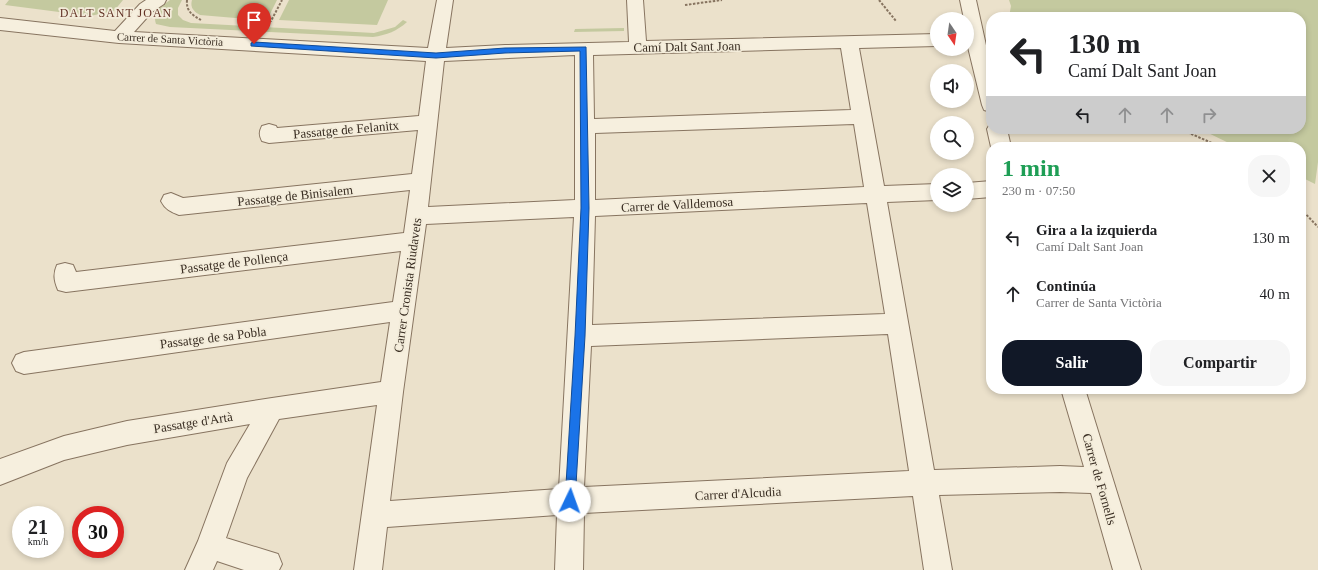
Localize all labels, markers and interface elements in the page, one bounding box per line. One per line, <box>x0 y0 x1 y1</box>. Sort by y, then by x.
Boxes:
pin <box>237 3 271 44</box>
district label: DALT SANT JOAN <box>60 6 172 20</box>
icon: arrive <box>243 9 265 31</box>
north arrow <box>930 12 974 56</box>
map controls <box>930 12 974 212</box>
icon: left <box>1002 28 1054 80</box>
text: 130 m <box>1068 28 1140 59</box>
street label: Carrer de Santa Victòria <box>117 30 224 48</box>
street label: Camí Dalt Sant Joan <box>633 38 741 55</box>
text: Camí Dalt Sant Joan <box>1068 61 1216 81</box>
button: sound <box>930 64 974 108</box>
icon: left <box>1072 104 1094 126</box>
icon: ahead <box>1114 104 1136 126</box>
icon: ahead <box>1156 104 1178 126</box>
icon: right <box>1198 104 1220 126</box>
button: search <box>930 116 974 160</box>
street label: Passatge de Felanitx <box>293 117 400 142</box>
text: 1 min <box>1002 155 1060 181</box>
button: close <box>1248 155 1290 197</box>
button: layers <box>930 168 974 212</box>
street label: Passatge de Binisalem <box>236 182 354 209</box>
text: 230 m · 07:50 <box>1002 183 1075 198</box>
street label: Carrer de Valldemosa <box>621 194 734 215</box>
street label: Carrer Cronista Riudavets <box>391 217 424 353</box>
text: Gira a la izquierda <box>1036 222 1157 238</box>
icon: left <box>1002 227 1024 249</box>
text: 130 m <box>1252 230 1290 246</box>
text: Camí Dalt Sant Joan <box>1036 239 1143 254</box>
street label: Passatge de Pollença <box>179 248 289 277</box>
text: Continúa <box>1036 278 1096 294</box>
icon: ahead <box>1002 283 1024 305</box>
text: 40 m <box>1260 286 1290 302</box>
text: Carrer de Santa Victòria <box>1036 295 1162 310</box>
street label: Passatge de sa Pobla <box>159 323 267 351</box>
button: Salir <box>1002 340 1142 386</box>
button: Compartir <box>1150 340 1290 386</box>
street label: Passatge d'Artà <box>152 409 234 436</box>
street label: Carrer de Fornells <box>1079 432 1120 527</box>
position arrow <box>549 480 591 522</box>
street label: Carrer d'Alcudia <box>694 484 782 503</box>
speed limit sign: 30 <box>72 506 124 558</box>
text: 21 <box>28 516 48 538</box>
text: km/h <box>28 536 48 547</box>

